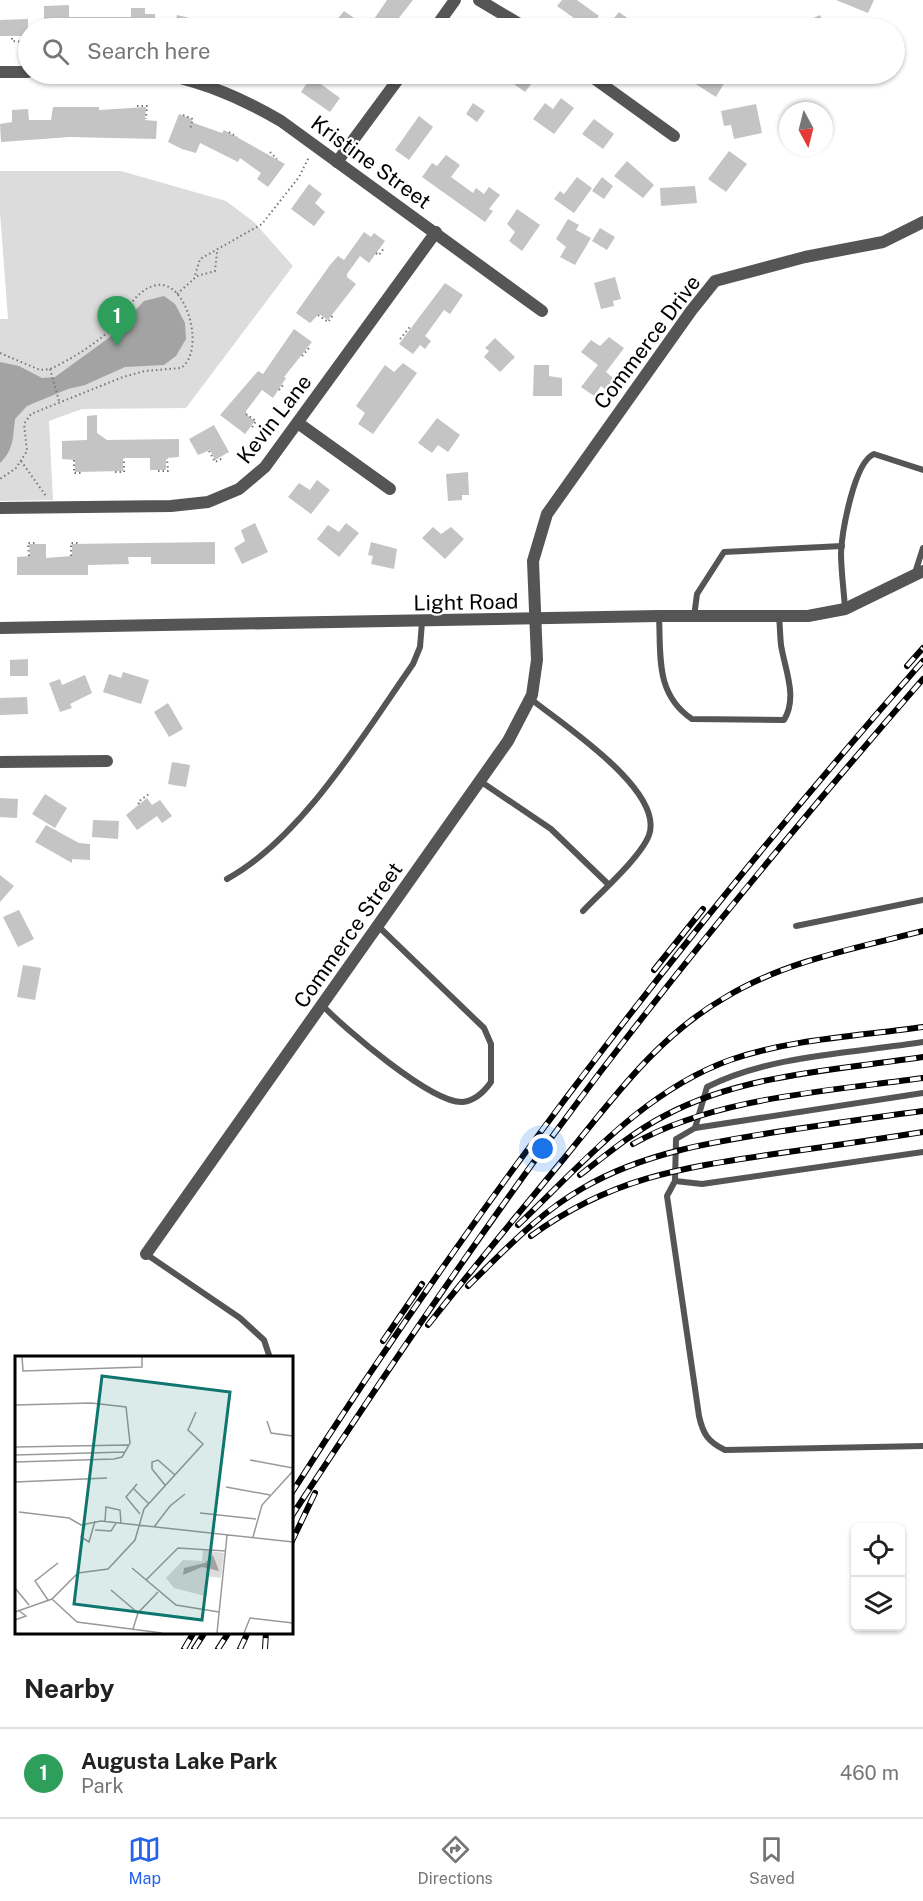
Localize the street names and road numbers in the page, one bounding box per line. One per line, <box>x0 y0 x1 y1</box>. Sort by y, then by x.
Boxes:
street label: Kristine Street <box>306 110 436 214</box>
street label: Commerce Drive <box>589 270 705 414</box>
street label: Kevin Lane <box>232 370 316 468</box>
street label: Light Road <box>413 589 519 615</box>
street label: Commerce Street <box>288 857 408 1013</box>

